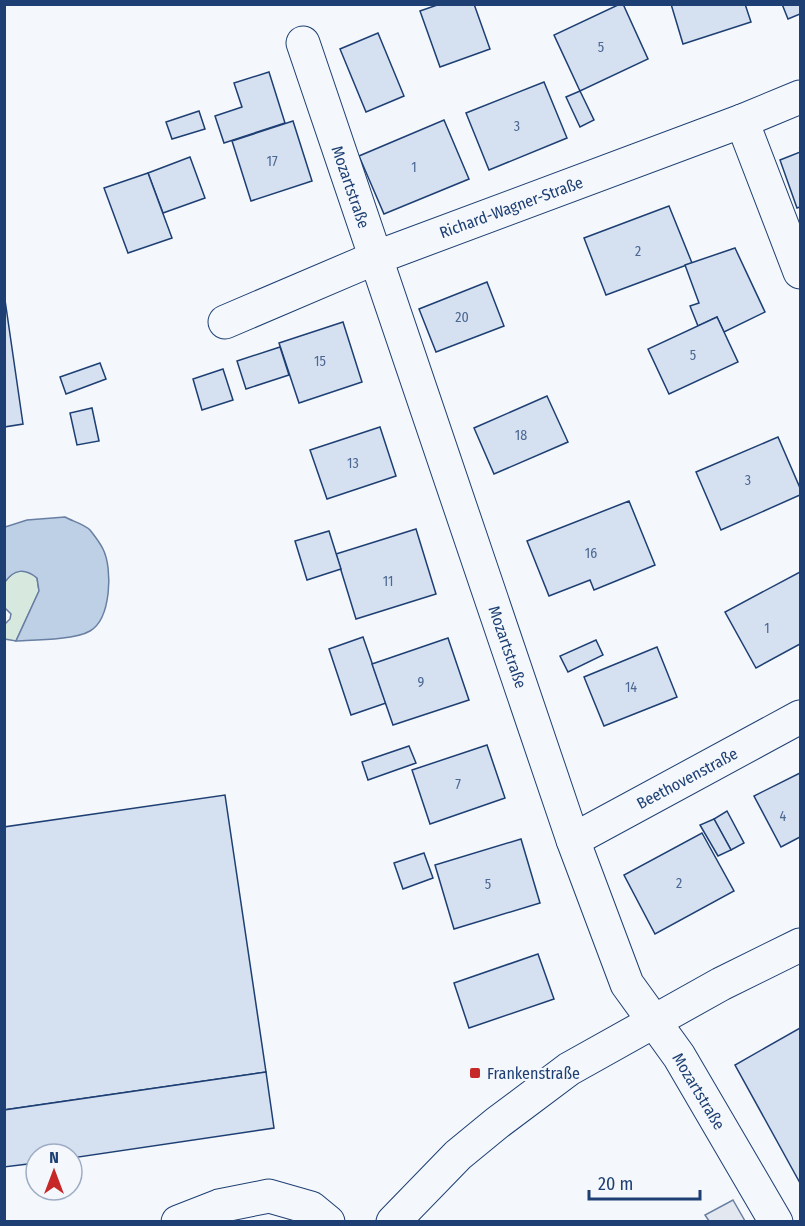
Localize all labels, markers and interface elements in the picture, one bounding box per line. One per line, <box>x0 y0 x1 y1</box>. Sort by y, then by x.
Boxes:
house number: 5 <box>598 39 604 56</box>
house number: 3 <box>514 118 520 135</box>
street label: Mozartstraße <box>328 143 374 231</box>
house number: 17 <box>266 153 278 170</box>
house number: 1 <box>411 159 417 176</box>
street label: Richard-Wagner-Straße <box>437 173 586 242</box>
house number: 2 <box>635 243 641 260</box>
house number: 20 <box>455 309 469 326</box>
house number: 5 <box>690 347 696 364</box>
house number: 15 <box>314 353 326 370</box>
house number: 18 <box>515 427 527 444</box>
house number: 13 <box>347 455 359 472</box>
house number: 3 <box>745 472 751 489</box>
house number: 16 <box>585 545 597 562</box>
house number: 11 <box>383 573 393 590</box>
street label: Mozartstraße <box>485 603 531 691</box>
house number: 1 <box>764 620 770 637</box>
house number: 9 <box>418 674 425 691</box>
house number: 14 <box>625 679 637 696</box>
street label: Beethovenstraße <box>634 744 741 813</box>
house number: 7 <box>455 776 461 793</box>
house number: 4 <box>780 808 787 825</box>
house number: 2 <box>676 875 682 892</box>
house number: 5 <box>485 876 491 893</box>
street label: Mozartstraße <box>668 1050 729 1133</box>
place label: Frankenstraße <box>487 1064 580 1083</box>
marker: Frankenstraße <box>468 1066 482 1080</box>
north arrow <box>24 1142 84 1202</box>
text: N <box>49 1148 59 1167</box>
scale bar <box>589 1163 700 1201</box>
text: 20 m <box>598 1173 633 1195</box>

